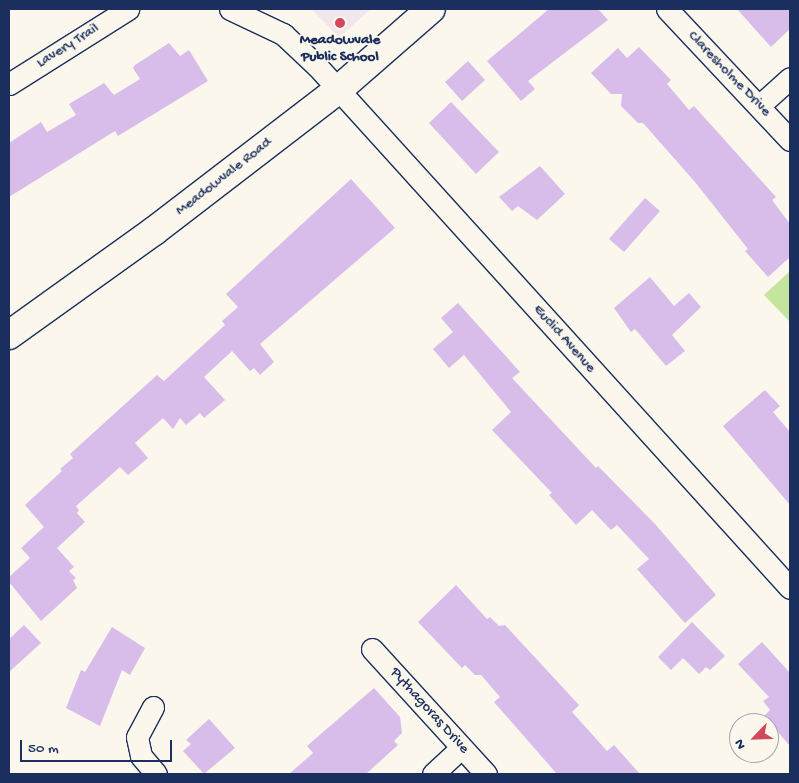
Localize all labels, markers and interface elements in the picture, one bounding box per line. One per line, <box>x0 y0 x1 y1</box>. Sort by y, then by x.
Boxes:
marker: Meadowvale Public School <box>334 17 346 29</box>
street label: Lavery Trail <box>33 20 103 72</box>
street label: Claresholme Drive <box>684 27 774 121</box>
place label: Meadowvale Public School <box>300 31 380 66</box>
street label: Meadowvale Road <box>172 134 276 220</box>
street label: Euclid Avenue <box>529 301 599 377</box>
street label: Pythagoras Drive <box>386 664 472 758</box>
north arrow <box>729 713 779 763</box>
scale bar <box>22 730 175 762</box>
text: N <box>731 736 750 752</box>
text: 50 m <box>28 740 59 758</box>

